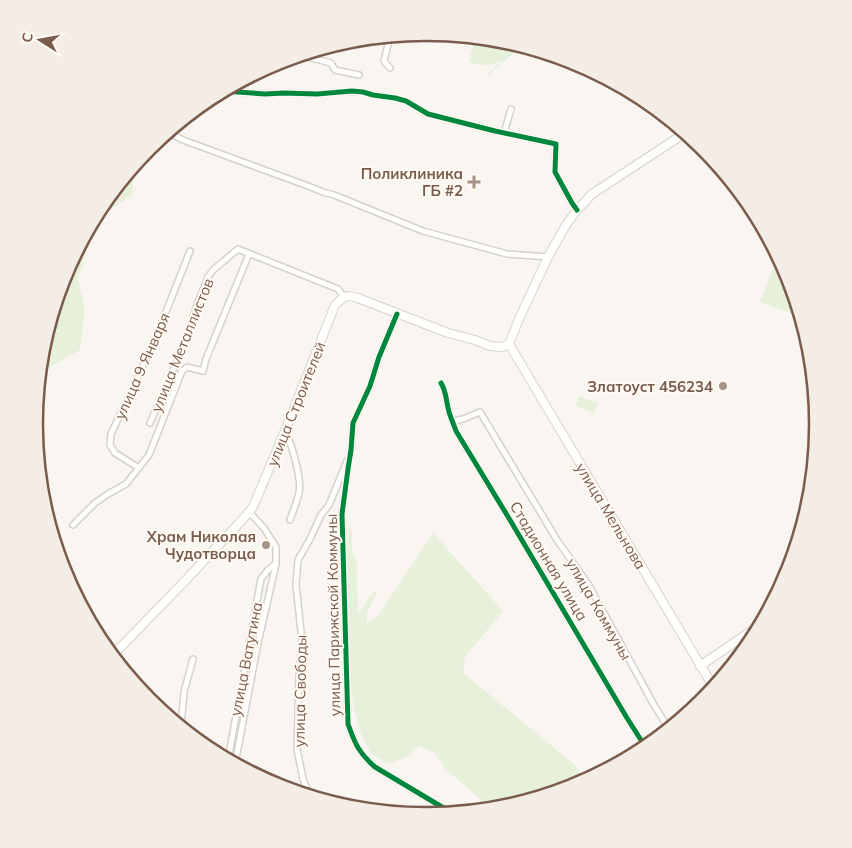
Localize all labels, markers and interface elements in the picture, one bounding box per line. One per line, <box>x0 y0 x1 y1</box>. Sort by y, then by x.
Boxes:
north arrow <box>15 15 65 65</box>
text: С <box>17 31 37 44</box>
place label: Поликлиника ГБ #2 <box>361 164 463 200</box>
marker: Поликлиника ГБ #2 <box>467 175 481 189</box>
street label: улица Металлистов <box>146 275 218 415</box>
street label: улица 9 Января <box>110 310 174 422</box>
street label: улица Строителей <box>262 339 330 469</box>
place label: Златоуст 456234 <box>587 377 713 396</box>
marker: Златоуст 456234 <box>717 380 729 392</box>
street label: улица Мельнова <box>572 459 650 573</box>
street label: Стадионная улица <box>506 498 592 624</box>
street label: улица Парижской Коммуны <box>322 514 344 716</box>
place label: Храм Николая Чудотворца <box>146 527 256 563</box>
marker: Храм Николая Чудотворца <box>260 539 272 551</box>
street label: улица Коммуны <box>562 555 636 663</box>
street label: улица Ватутина <box>226 600 266 718</box>
street label: улица Свободы <box>290 634 310 748</box>

